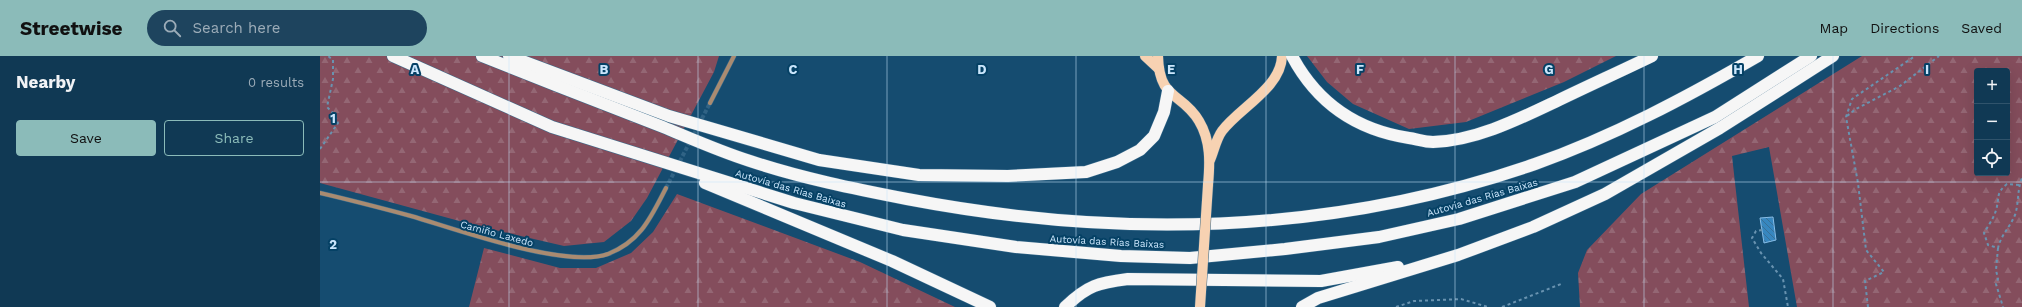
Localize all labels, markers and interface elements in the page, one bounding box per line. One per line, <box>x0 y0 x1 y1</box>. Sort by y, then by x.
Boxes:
search box <box>147 10 427 46</box>
text: Streetwise <box>20 17 123 40</box>
icon: search <box>161 17 183 39</box>
text: Search here <box>193 19 280 37</box>
text: Map <box>1820 20 1848 36</box>
text: Directions <box>1870 20 1939 36</box>
text: Saved <box>1961 20 2002 36</box>
text: A <box>411 62 420 77</box>
text: B <box>600 62 609 77</box>
text: C <box>789 62 798 77</box>
text: D <box>977 62 987 77</box>
text: E <box>1167 62 1175 77</box>
text: F <box>1356 62 1364 77</box>
text: G <box>1544 62 1554 77</box>
text: H <box>1733 62 1743 77</box>
text: I <box>1925 62 1929 77</box>
map controls <box>1974 68 2010 176</box>
button: + <box>1974 68 2010 104</box>
text: Nearby <box>16 72 75 92</box>
text: 0 results <box>248 75 304 90</box>
button: − <box>1974 104 2010 140</box>
text: 1 <box>330 111 336 126</box>
button: Save <box>16 120 156 156</box>
button: Share <box>164 120 304 156</box>
button: locate <box>1974 140 2010 176</box>
street label: Autovía das Rías Baixas <box>734 167 848 210</box>
street label: Autovía das Rías Baixas <box>1425 176 1539 219</box>
street label: Camiño Laxedo <box>459 218 535 249</box>
street label: Autovía das Rías Baixas <box>1049 233 1165 250</box>
text: 2 <box>329 237 337 252</box>

